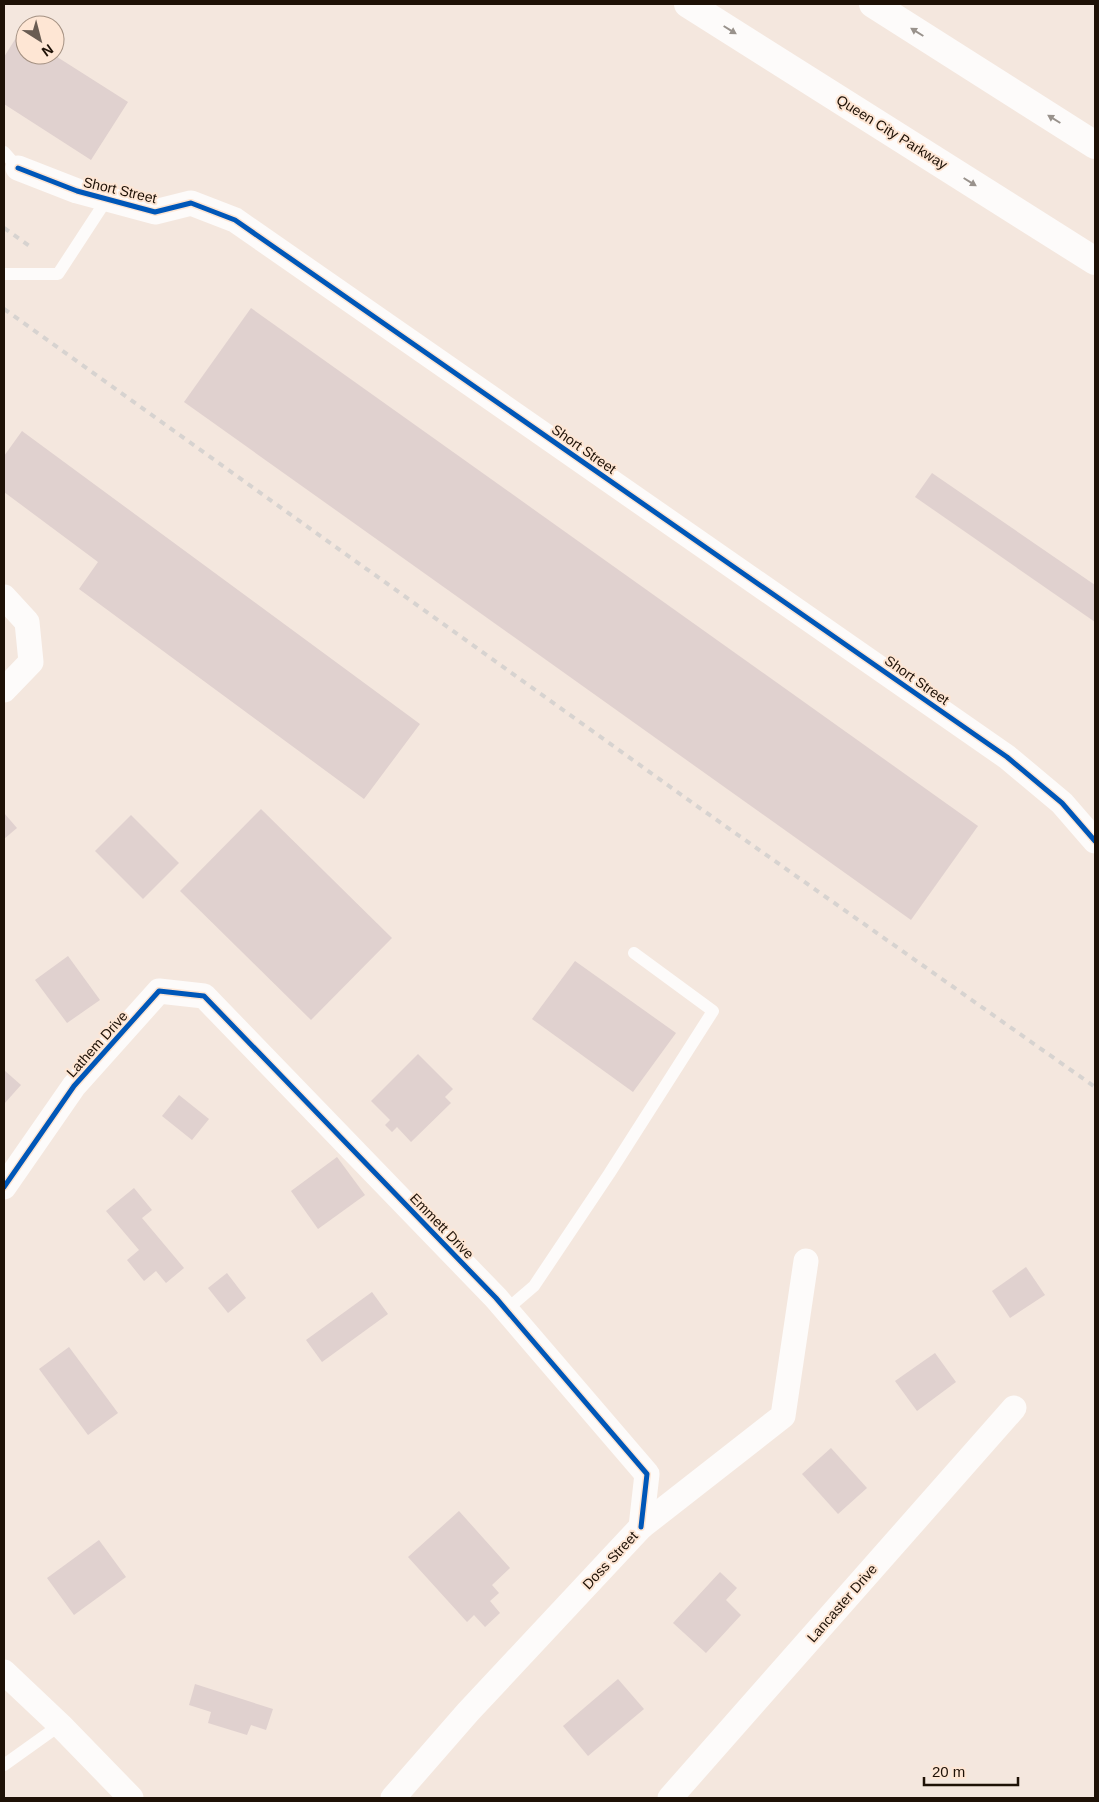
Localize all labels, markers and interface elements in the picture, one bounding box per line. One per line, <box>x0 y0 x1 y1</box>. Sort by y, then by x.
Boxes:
north arrow <box>15 15 65 65</box>
one-way arrow <box>723 25 736 34</box>
one-way arrow <box>910 27 924 37</box>
text: N <box>39 41 56 60</box>
street label: Queen City Parkway <box>834 91 950 173</box>
one-way arrow <box>1047 114 1061 124</box>
street label: Short Street <box>82 174 158 206</box>
one-way arrow <box>964 178 977 187</box>
street label: Short Street <box>549 421 619 477</box>
street label: Short Street <box>882 652 952 708</box>
street label: Lathem Drive <box>63 1008 131 1080</box>
street label: Emmett Drive <box>407 1190 477 1262</box>
street label: Doss Street <box>579 1528 641 1592</box>
street label: Lancaster Drive <box>804 1561 880 1645</box>
scale bar <box>924 1754 1018 1786</box>
text: 20 m <box>932 1763 965 1780</box>

